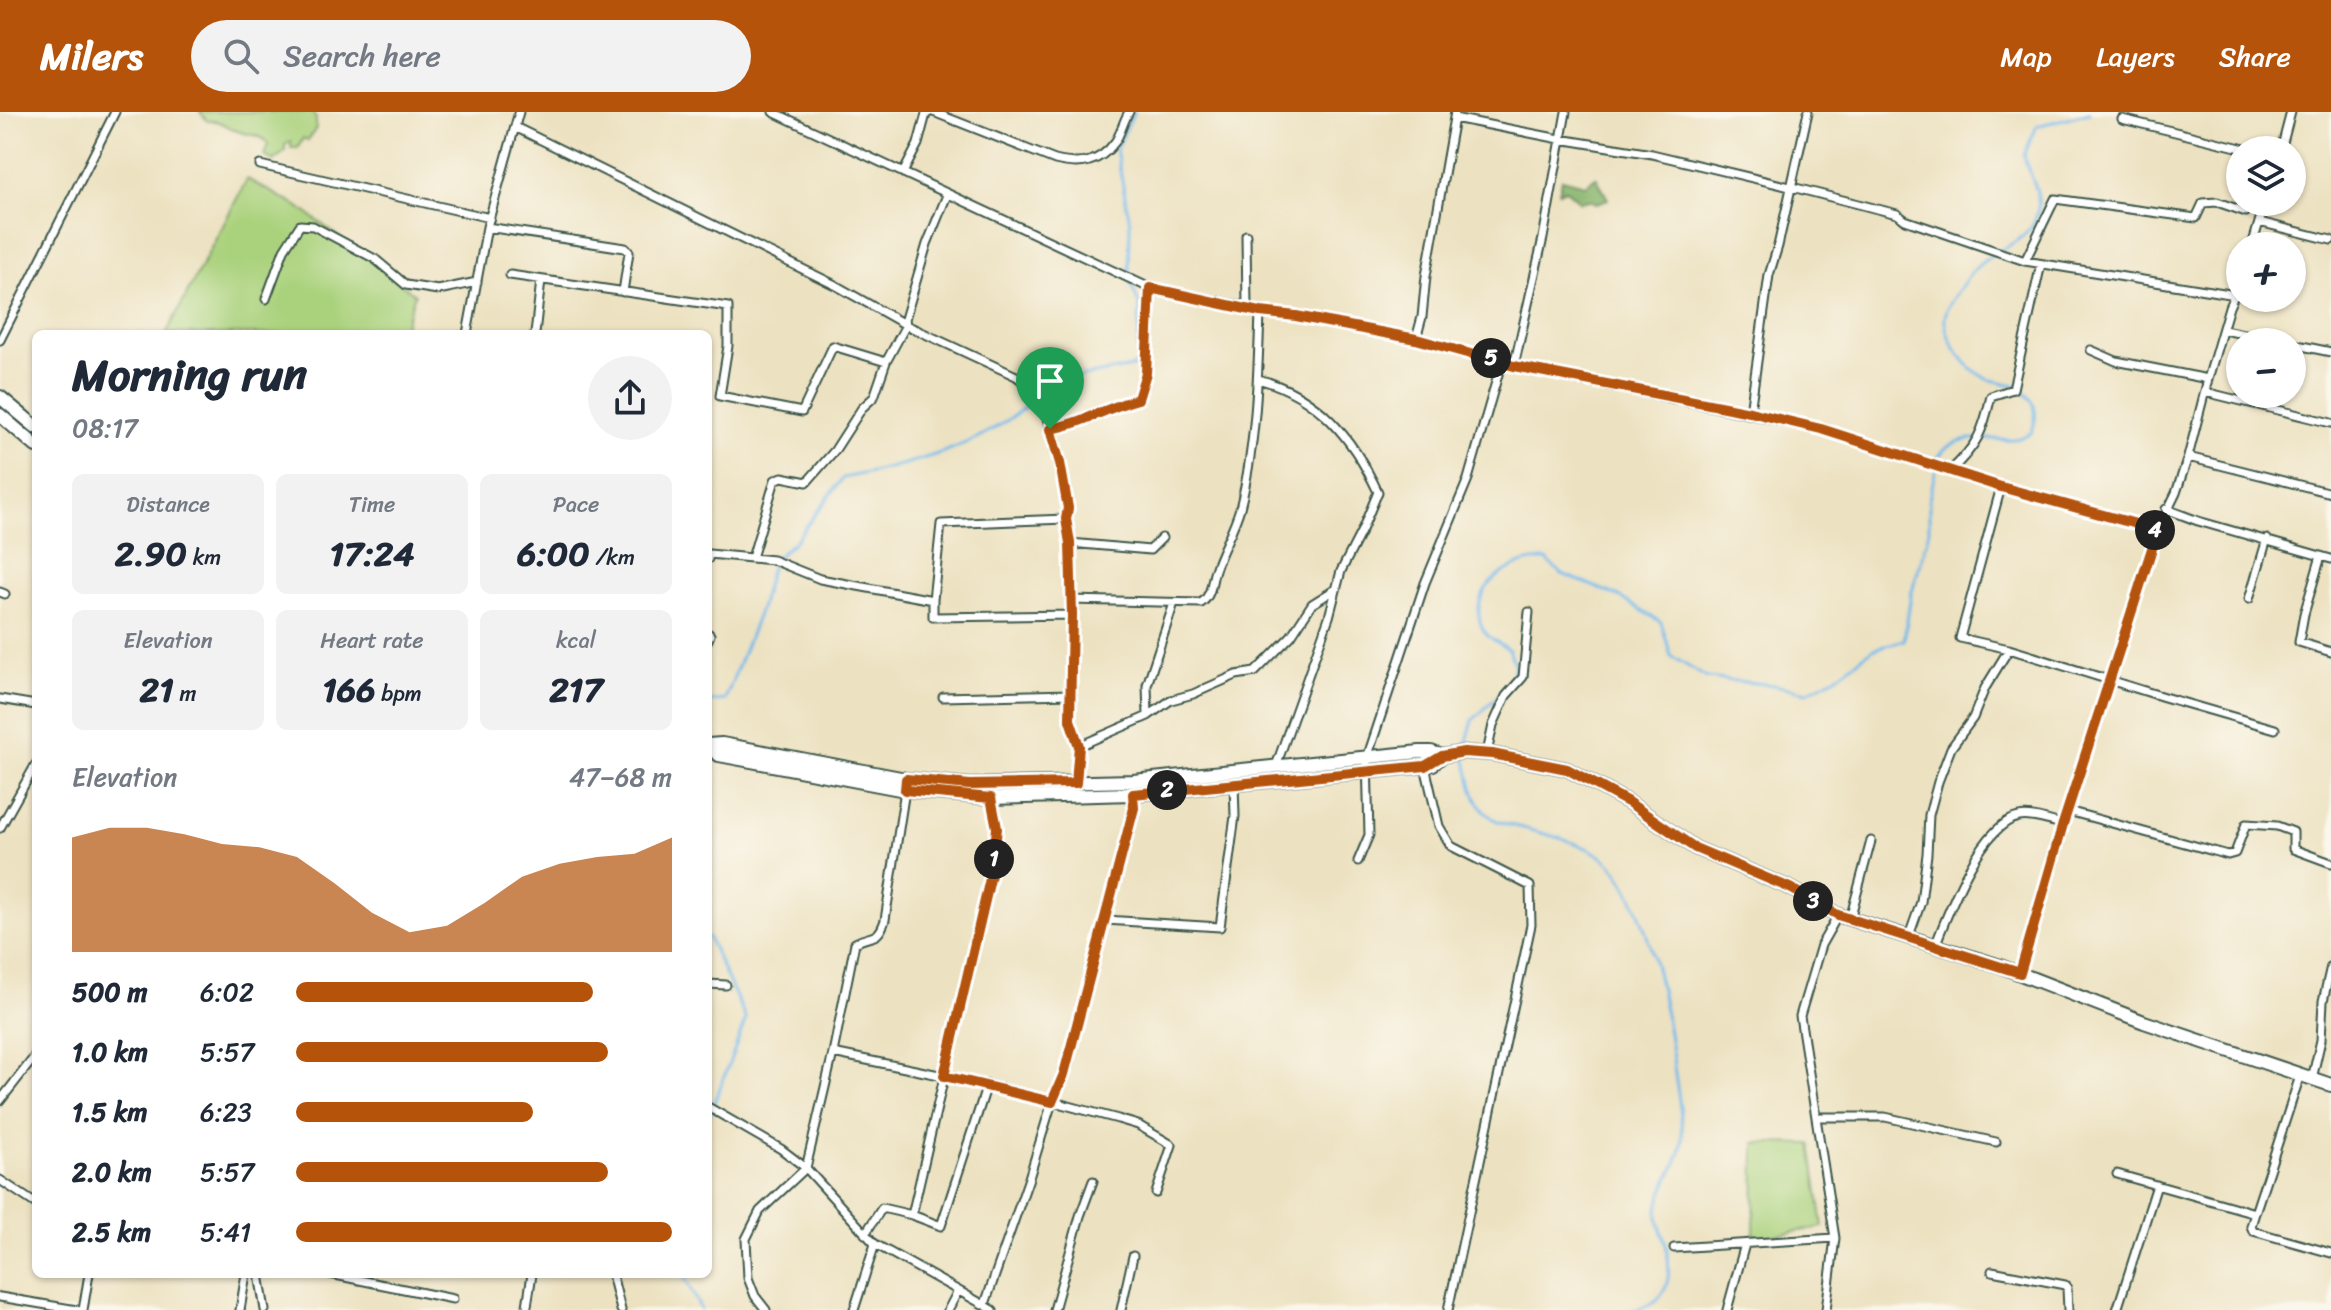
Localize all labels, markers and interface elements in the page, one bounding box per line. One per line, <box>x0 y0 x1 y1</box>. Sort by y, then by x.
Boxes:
search box <box>191 20 751 92</box>
text: Milers <box>40 23 143 90</box>
text: Search here <box>283 29 441 83</box>
text: Map <box>2000 32 2052 81</box>
text: Layers <box>2096 32 2175 81</box>
text: Share <box>2219 32 2291 81</box>
icon: search <box>219 34 263 78</box>
map controls <box>2226 136 2306 408</box>
button: layers <box>2226 136 2306 216</box>
button: + <box>2226 232 2306 312</box>
button: − <box>2226 328 2306 408</box>
text: Morning run <box>72 336 307 414</box>
pin: 5 <box>1471 338 1511 378</box>
text: 5 <box>1484 338 1498 377</box>
pin <box>1016 347 1084 429</box>
button: share <box>588 356 672 440</box>
icon: arrive <box>1028 359 1072 403</box>
text: 08:17 <box>72 405 138 451</box>
text: Distance <box>126 485 210 524</box>
text: Time <box>349 485 395 524</box>
text: Pace <box>553 485 599 524</box>
pin: 4 <box>2135 510 2175 550</box>
text: 4 <box>2148 510 2162 549</box>
text: 2.90 <box>115 524 187 584</box>
text: 17:24 <box>329 524 415 584</box>
text: 6:00 <box>517 524 590 584</box>
text: km <box>187 538 221 577</box>
text: /km <box>590 538 635 577</box>
text: Elevation <box>123 621 213 660</box>
text: Heart rate <box>320 621 424 660</box>
text: kcal <box>556 621 596 660</box>
text: 21 <box>140 660 174 720</box>
text: 166 <box>322 660 375 720</box>
text: 217 <box>549 660 603 720</box>
text: m <box>174 674 196 713</box>
text: bpm <box>375 674 422 713</box>
text: Elevation <box>72 754 177 800</box>
text: 47–68 m <box>569 754 672 800</box>
pin: 2 <box>1147 770 1187 810</box>
text: 2 <box>1161 770 1173 809</box>
pin: 1 <box>974 839 1014 879</box>
text: 1 <box>989 839 999 878</box>
pin: 3 <box>1793 881 1833 921</box>
text: 3 <box>1807 881 1819 920</box>
text: 500 m <box>72 969 147 1015</box>
text: 6:02 <box>200 969 254 1015</box>
text: 1.0 km <box>72 1029 148 1075</box>
text: 5:57 <box>200 1029 254 1075</box>
text: 1.5 km <box>72 1089 147 1135</box>
text: 6:23 <box>200 1089 252 1135</box>
text: 2.0 km <box>72 1149 152 1195</box>
text: 5:57 <box>200 1149 254 1195</box>
text: 2.5 km <box>72 1209 151 1255</box>
text: 5:41 <box>200 1209 251 1255</box>

